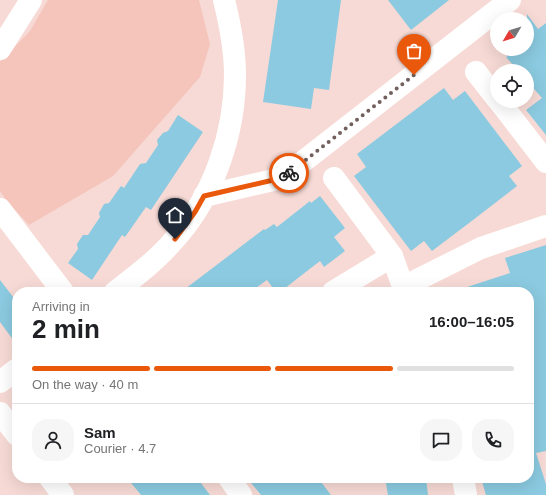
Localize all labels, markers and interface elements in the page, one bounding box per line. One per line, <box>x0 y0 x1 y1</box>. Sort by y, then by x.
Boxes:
north arrow <box>490 12 534 56</box>
map controls <box>490 12 534 108</box>
pin <box>397 34 431 75</box>
icon: bag <box>403 40 425 62</box>
button: locate <box>490 64 534 108</box>
courier <box>269 153 309 193</box>
icon: bike <box>278 162 300 184</box>
pin <box>158 198 192 239</box>
icon: home <box>164 204 186 226</box>
text: Arriving in <box>32 299 90 314</box>
text: 16:00–16:05 <box>429 313 514 330</box>
text: 2 min <box>32 314 100 344</box>
text: On the way · 40 m <box>32 377 138 392</box>
button: person <box>32 419 74 461</box>
button: chat <box>420 419 462 461</box>
button: phone <box>472 419 514 461</box>
text: Sam <box>84 424 116 441</box>
text: Courier · 4.7 <box>84 441 156 456</box>

